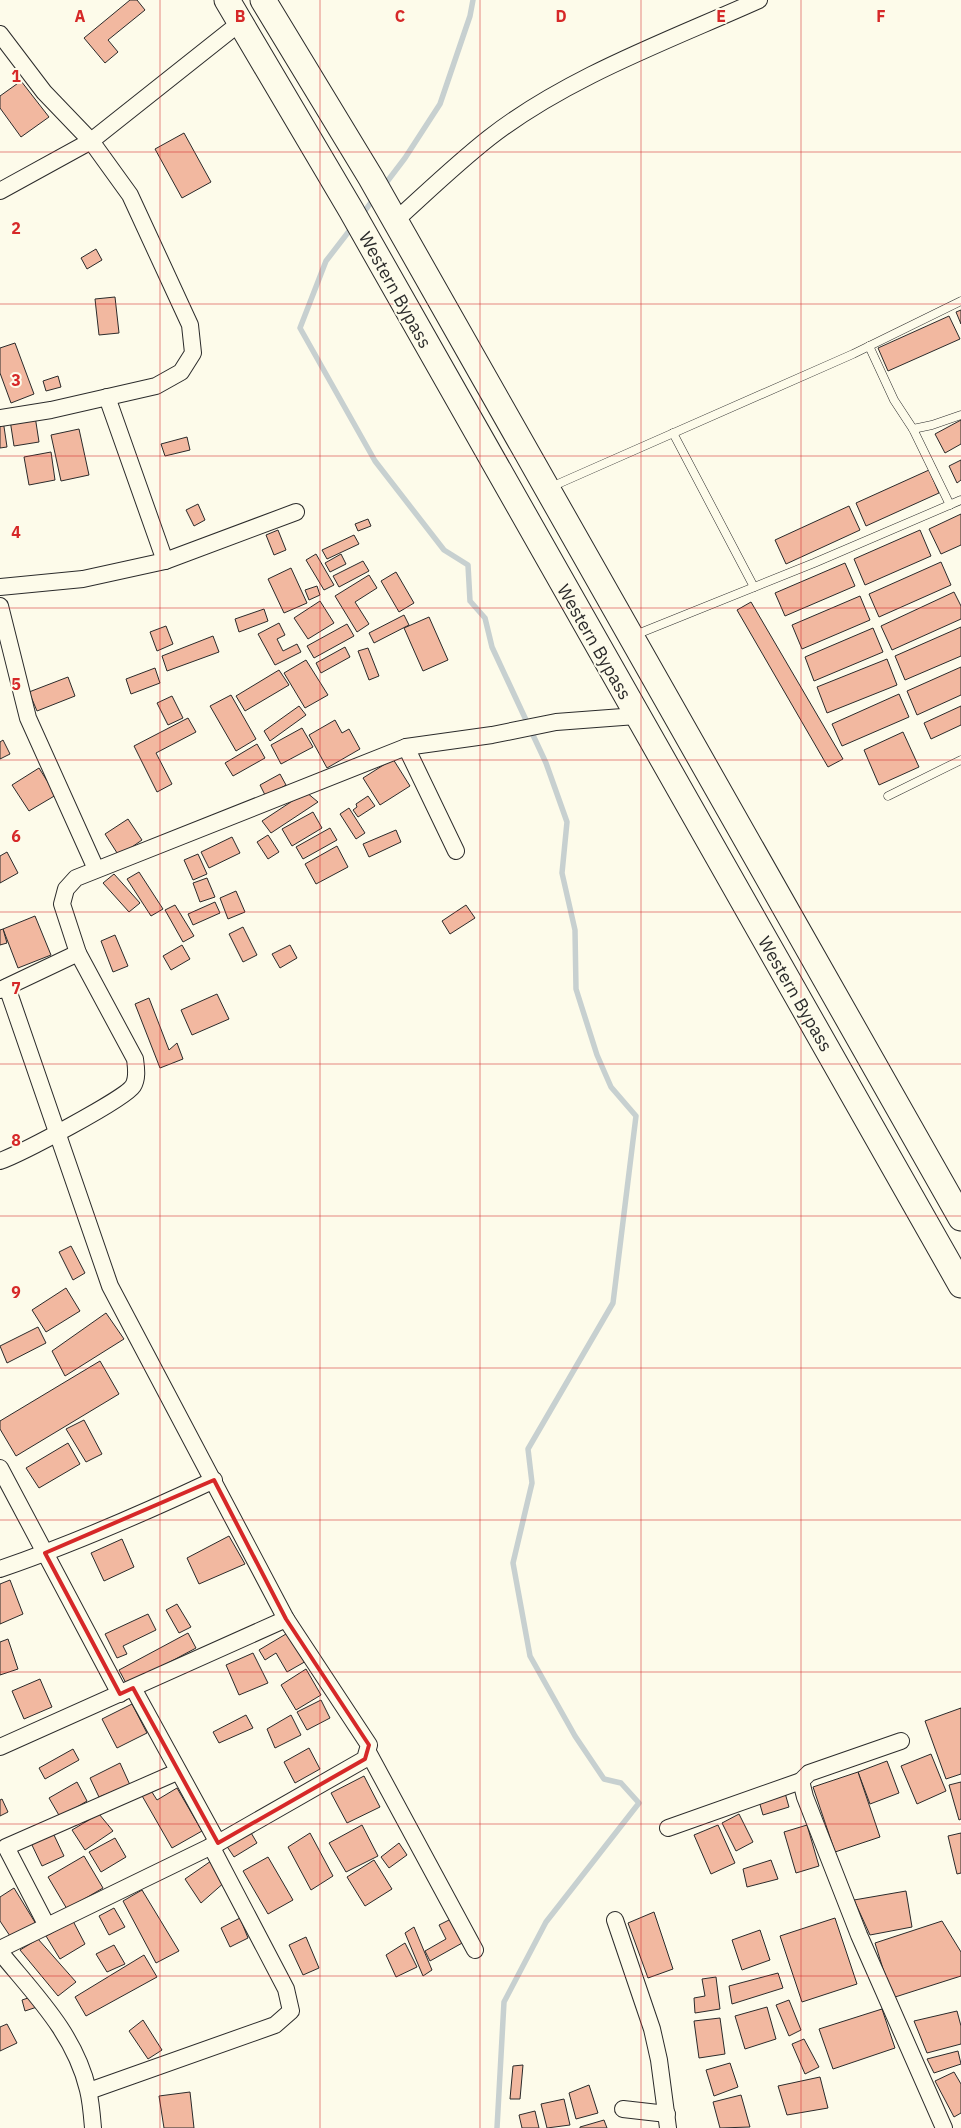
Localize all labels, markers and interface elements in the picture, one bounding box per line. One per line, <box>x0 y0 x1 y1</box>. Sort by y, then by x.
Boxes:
text: A <box>75 6 86 26</box>
text: B <box>235 6 246 26</box>
text: C <box>395 6 405 26</box>
text: D <box>555 6 567 26</box>
text: E <box>716 6 726 26</box>
text: F <box>876 6 886 26</box>
text: 1 <box>11 66 21 86</box>
text: 2 <box>11 218 21 238</box>
street label: Western Bypass <box>354 228 437 352</box>
text: 3 <box>11 370 21 390</box>
text: 4 <box>11 522 21 542</box>
street label: Western Bypass <box>552 580 637 704</box>
text: 5 <box>11 674 21 694</box>
text: 6 <box>11 826 21 846</box>
street label: Western Bypass <box>753 932 838 1056</box>
text: 7 <box>11 978 21 998</box>
text: 8 <box>11 1130 21 1150</box>
text: 9 <box>11 1282 21 1302</box>

